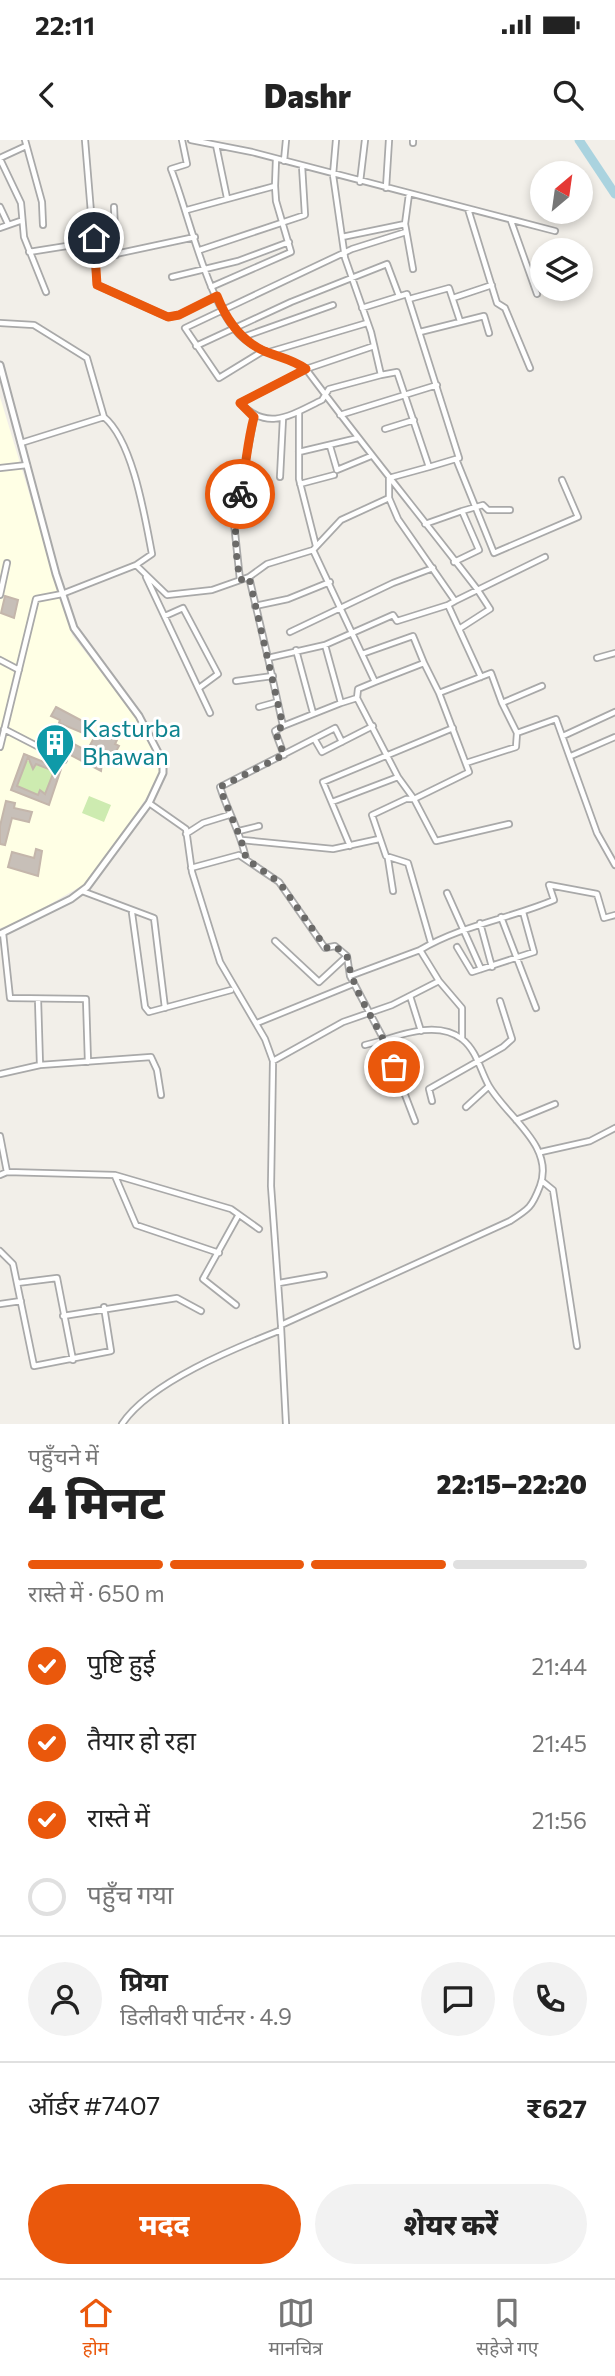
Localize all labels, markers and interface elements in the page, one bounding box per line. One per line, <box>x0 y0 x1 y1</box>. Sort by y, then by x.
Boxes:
text: 22:11 <box>35 9 95 40</box>
text: Dashr <box>264 75 351 115</box>
icon: back <box>28 76 66 114</box>
icon: search <box>549 76 587 114</box>
north arrow <box>530 161 593 224</box>
map controls <box>530 161 593 301</box>
pin <box>64 208 124 268</box>
icon: home <box>75 219 113 257</box>
button: layers <box>530 238 593 301</box>
courier <box>205 459 275 529</box>
icon: bike <box>221 475 259 513</box>
place label: Kasturba Bhawan <box>82 713 181 770</box>
building icon: Kasturba Bhawan <box>34 722 76 777</box>
pin <box>364 1037 424 1097</box>
icon: bag <box>375 1048 413 1086</box>
text: पहुँचने में <box>28 1442 99 1470</box>
text: 22:15–22:20 <box>436 1468 587 1499</box>
text: 4 मिनट <box>28 1472 164 1528</box>
text: रास्ते में · 650 m <box>28 1579 164 1607</box>
icon: check <box>28 1647 66 1685</box>
text: पुष्टि हुई <box>87 1647 155 1678</box>
text: 21:44 <box>531 1652 587 1680</box>
icon: check <box>28 1724 66 1762</box>
text: तैयार हो रहा <box>87 1724 196 1755</box>
text: 21:45 <box>532 1729 587 1757</box>
icon: check <box>28 1801 66 1839</box>
text: रास्ते में <box>87 1801 150 1832</box>
text: 21:56 <box>532 1806 587 1834</box>
text: पहुँच गया <box>87 1878 174 1909</box>
button: person <box>28 1962 102 2036</box>
button: chat <box>421 1962 495 2036</box>
button: phone <box>513 1962 587 2036</box>
text: प्रिया <box>120 1965 168 1996</box>
text: डिलीवरी पार्टनर · 4.9 <box>120 2002 292 2030</box>
text: ऑर्डर #7407 <box>28 2089 160 2120</box>
text: ₹627 <box>526 2092 587 2123</box>
button: मदद <box>28 2184 301 2264</box>
button: शेयर करें <box>315 2184 587 2264</box>
tab: होम <box>77 2294 115 2363</box>
tab: मानचित्र <box>268 2294 323 2363</box>
tab: सहेजे गए <box>476 2294 538 2363</box>

